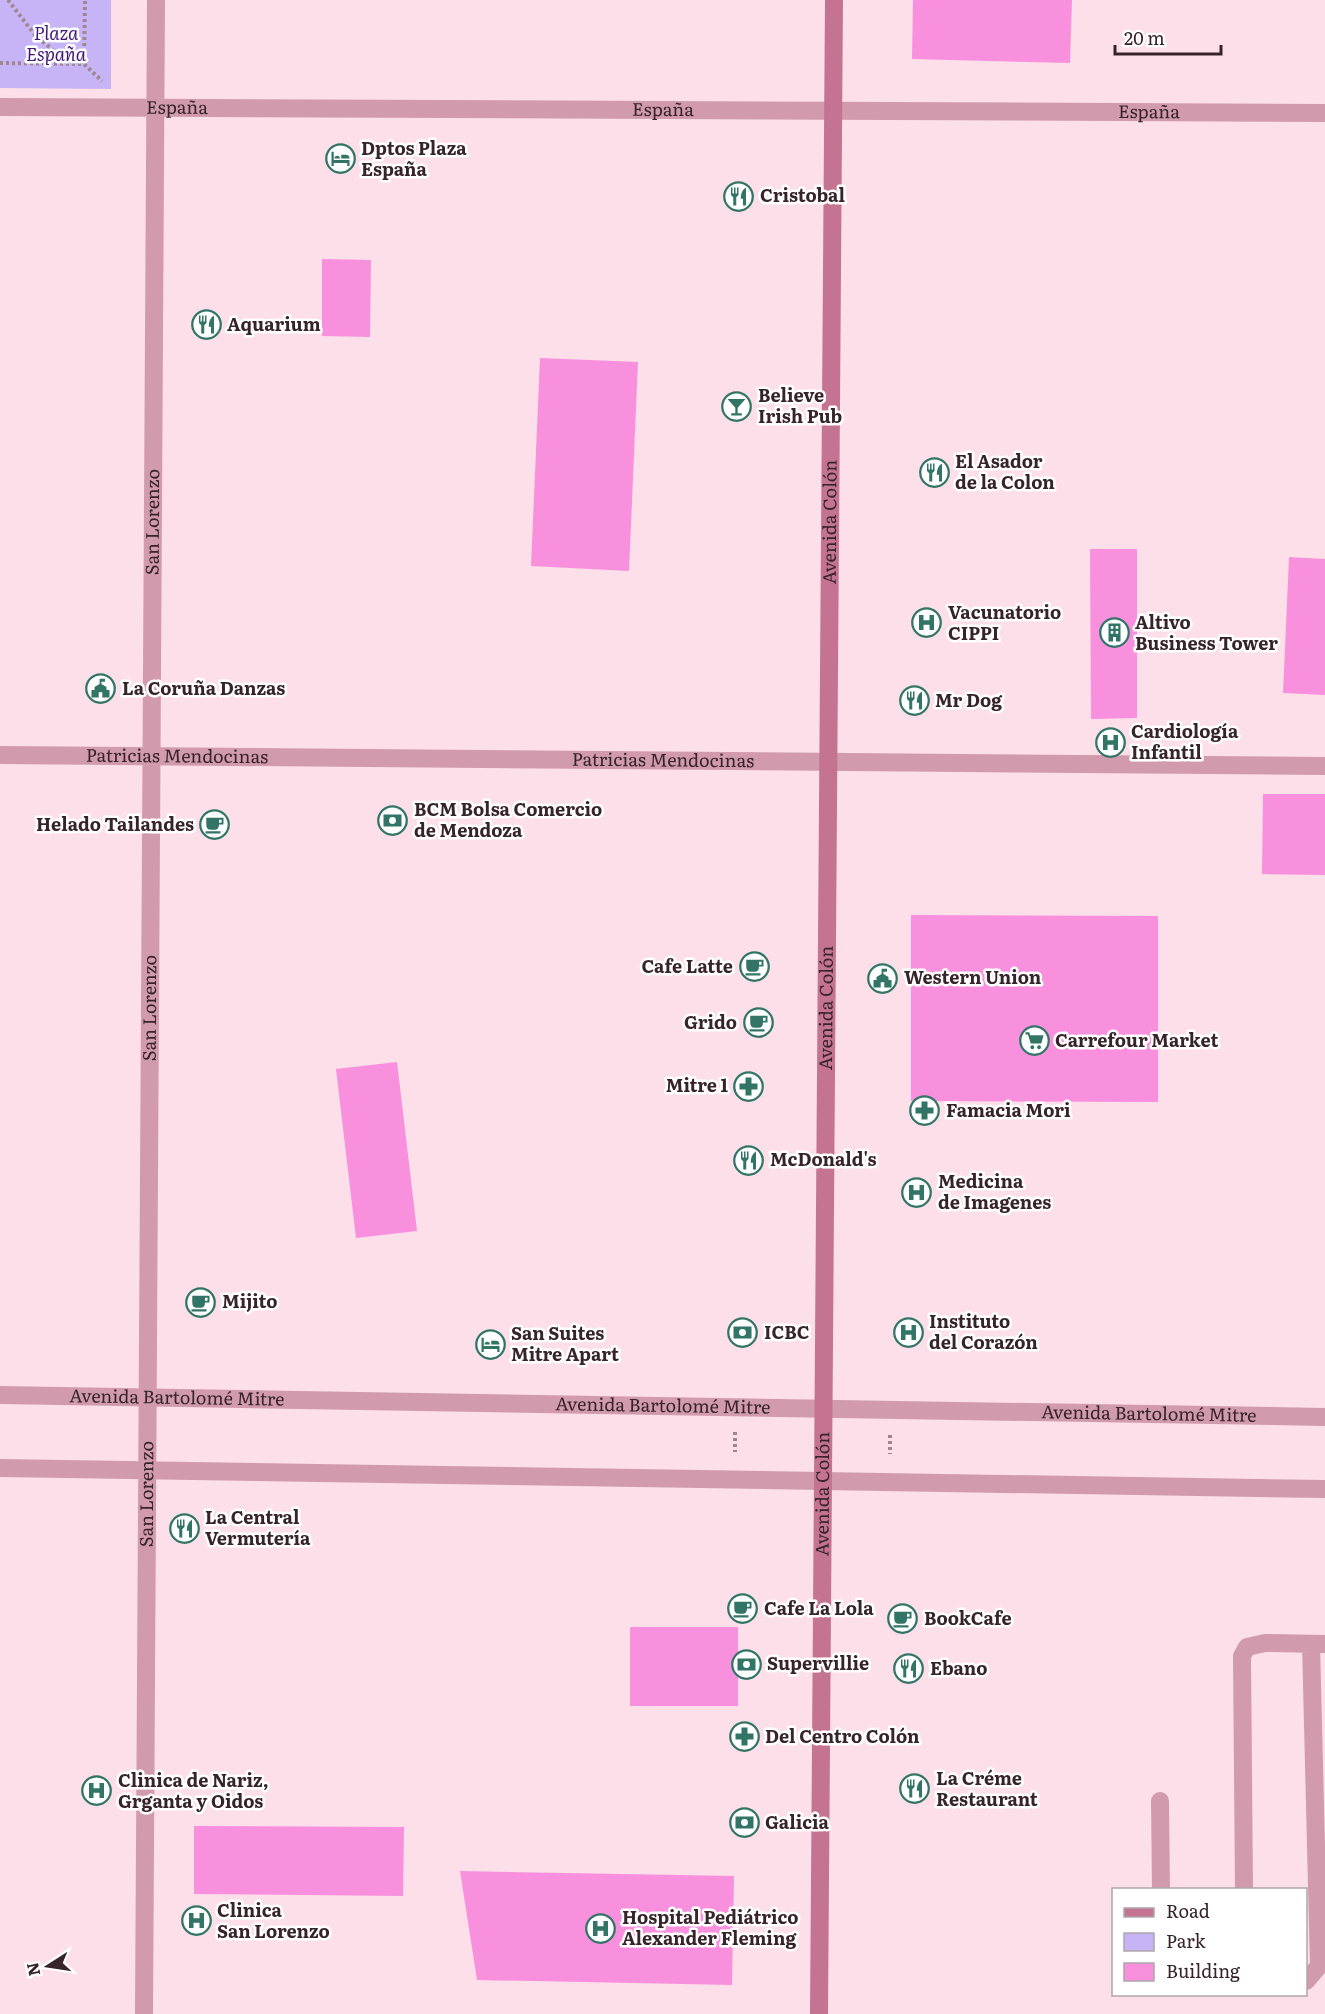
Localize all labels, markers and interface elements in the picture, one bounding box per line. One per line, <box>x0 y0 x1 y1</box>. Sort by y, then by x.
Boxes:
scale bar <box>1115 18 1222 56</box>
park label: Plaza España <box>26 19 87 67</box>
text: 20 m <box>1124 24 1165 51</box>
street label: España <box>146 93 208 120</box>
street label: España <box>632 95 694 122</box>
street label: España <box>1118 97 1180 124</box>
place label: Dptos Plaza España <box>361 134 467 182</box>
hotel icon: Dptos Plaza España <box>324 143 356 175</box>
restaurant icon: Cristobal <box>723 180 755 212</box>
place label: Cristobal <box>760 181 846 208</box>
restaurant icon: Aquarium <box>190 309 222 341</box>
place label: Aquarium <box>227 310 321 337</box>
place label: Believe Irish Pub <box>758 381 843 429</box>
bar icon: Believe Irish Pub <box>721 390 753 422</box>
place label: El Asador de la Colon <box>955 447 1055 495</box>
restaurant icon: El Asador de la Colon <box>918 456 950 488</box>
street label: Avenida Colón <box>815 460 843 584</box>
street label: San Lorenzo <box>138 469 165 575</box>
place label: Vacunatorio CIPPI <box>948 598 1061 646</box>
hospital icon: Vacunatorio CIPPI <box>911 607 943 639</box>
place label: Altivo Business Tower <box>1135 608 1278 656</box>
building icon: Altivo Business Tower <box>1098 617 1130 649</box>
public building icon: La Coruña Danzas <box>85 673 117 705</box>
place label: La Coruña Danzas <box>122 674 285 701</box>
restaurant icon: Mr Dog <box>898 685 930 717</box>
place label: Mr Dog <box>935 686 1003 713</box>
place label: Cardiología Infantil <box>1131 717 1239 765</box>
hospital icon: Cardiología Infantil <box>1094 726 1126 758</box>
street label: Patricias Mendocinas <box>86 741 268 769</box>
street label: Patricias Mendocinas <box>572 745 754 773</box>
place label: BCM Bolsa Comercio de Mendoza <box>414 795 602 843</box>
bank icon: BCM Bolsa Comercio de Mendoza <box>377 804 409 836</box>
cafe icon: Helado Tailandes <box>199 809 231 841</box>
place label: Helado Tailandes <box>36 810 194 837</box>
street label: Avenida Colón <box>811 946 839 1070</box>
cafe icon: Cafe Latte <box>738 951 770 983</box>
place label: Cafe Latte <box>641 952 733 979</box>
street label: San Lorenzo <box>135 955 162 1061</box>
public building icon: Western Union <box>867 962 899 994</box>
place label: Western Union <box>904 963 1042 990</box>
cafe icon: Grido <box>742 1007 774 1039</box>
place label: Grido <box>684 1008 737 1035</box>
supermarket icon: Carrefour Market <box>1018 1025 1050 1057</box>
place label: Carrefour Market <box>1055 1026 1218 1053</box>
pharmacy icon: Mitre 1 <box>733 1070 765 1102</box>
place label: Mitre 1 <box>666 1071 729 1098</box>
pharmacy icon: Famacia Mori <box>909 1095 941 1127</box>
place label: Famacia Mori <box>946 1096 1071 1123</box>
restaurant icon: McDonald's <box>733 1144 765 1176</box>
place label: McDonald's <box>770 1145 876 1172</box>
place label: Medicina de Imagenes <box>938 1167 1051 1215</box>
hospital icon: Medicina de Imagenes <box>901 1176 933 1208</box>
cafe icon: Mijito <box>185 1286 217 1318</box>
place label: Mijito <box>222 1287 277 1314</box>
place label: Instituto del Corazón <box>929 1307 1038 1355</box>
hospital icon: Instituto del Corazón <box>892 1316 924 1348</box>
bank icon: ICBC <box>727 1317 759 1349</box>
place label: ICBC <box>764 1318 810 1345</box>
place label: San Suites Mitre Apart <box>511 1319 619 1367</box>
hotel icon: San Suites Mitre Apart <box>474 1328 506 1360</box>
street label: Avenida Bartolomé Mitre <box>69 1381 285 1412</box>
street label: Avenida Bartolomé Mitre <box>555 1389 771 1420</box>
street label: Avenida Bartolomé Mitre <box>1041 1397 1257 1428</box>
street label: Avenida Colón <box>807 1432 835 1556</box>
street label: San Lorenzo <box>132 1441 159 1547</box>
place label: La Central Vermutería <box>205 1503 311 1551</box>
restaurant icon: La Central Vermutería <box>168 1512 200 1544</box>
cafe icon: Cafe La Lola <box>727 1593 759 1625</box>
place label: Cafe La Lola <box>764 1594 874 1621</box>
cafe icon: BookCafe <box>887 1603 919 1635</box>
place label: BookCafe <box>924 1604 1012 1631</box>
bank icon: Supervillie <box>730 1648 762 1680</box>
place label: Supervillie <box>767 1649 869 1676</box>
restaurant icon: Ebano <box>893 1653 925 1685</box>
place label: Ebano <box>930 1654 987 1681</box>
pharmacy icon: Del Centro Colón <box>728 1721 760 1753</box>
place label: Del Centro Colón <box>765 1722 920 1749</box>
place label: La Créme Restaurant <box>936 1764 1038 1812</box>
place label: Clinica de Nariz, Grganta y Oidos <box>118 1766 269 1814</box>
restaurant icon: La Créme Restaurant <box>899 1773 931 1805</box>
hospital icon: Clinica de Nariz, Grganta y Oidos <box>81 1775 113 1807</box>
bank icon: Galicia <box>728 1807 760 1839</box>
place label: Galicia <box>765 1808 830 1835</box>
legend <box>1112 1888 1307 1996</box>
place label: Clinica San Lorenzo <box>217 1896 330 1944</box>
text: Road <box>1166 1897 1210 1924</box>
place label: Hospital Pediátrico Alexander Fleming <box>622 1903 798 1951</box>
hospital icon: Clinica San Lorenzo <box>180 1905 212 1937</box>
hospital icon: Hospital Pediátrico Alexander Fleming <box>585 1912 617 1944</box>
text: Park <box>1166 1927 1207 1954</box>
north arrow <box>18 1936 78 1996</box>
text: Building <box>1166 1957 1241 1984</box>
text: N <box>19 1960 45 1978</box>

